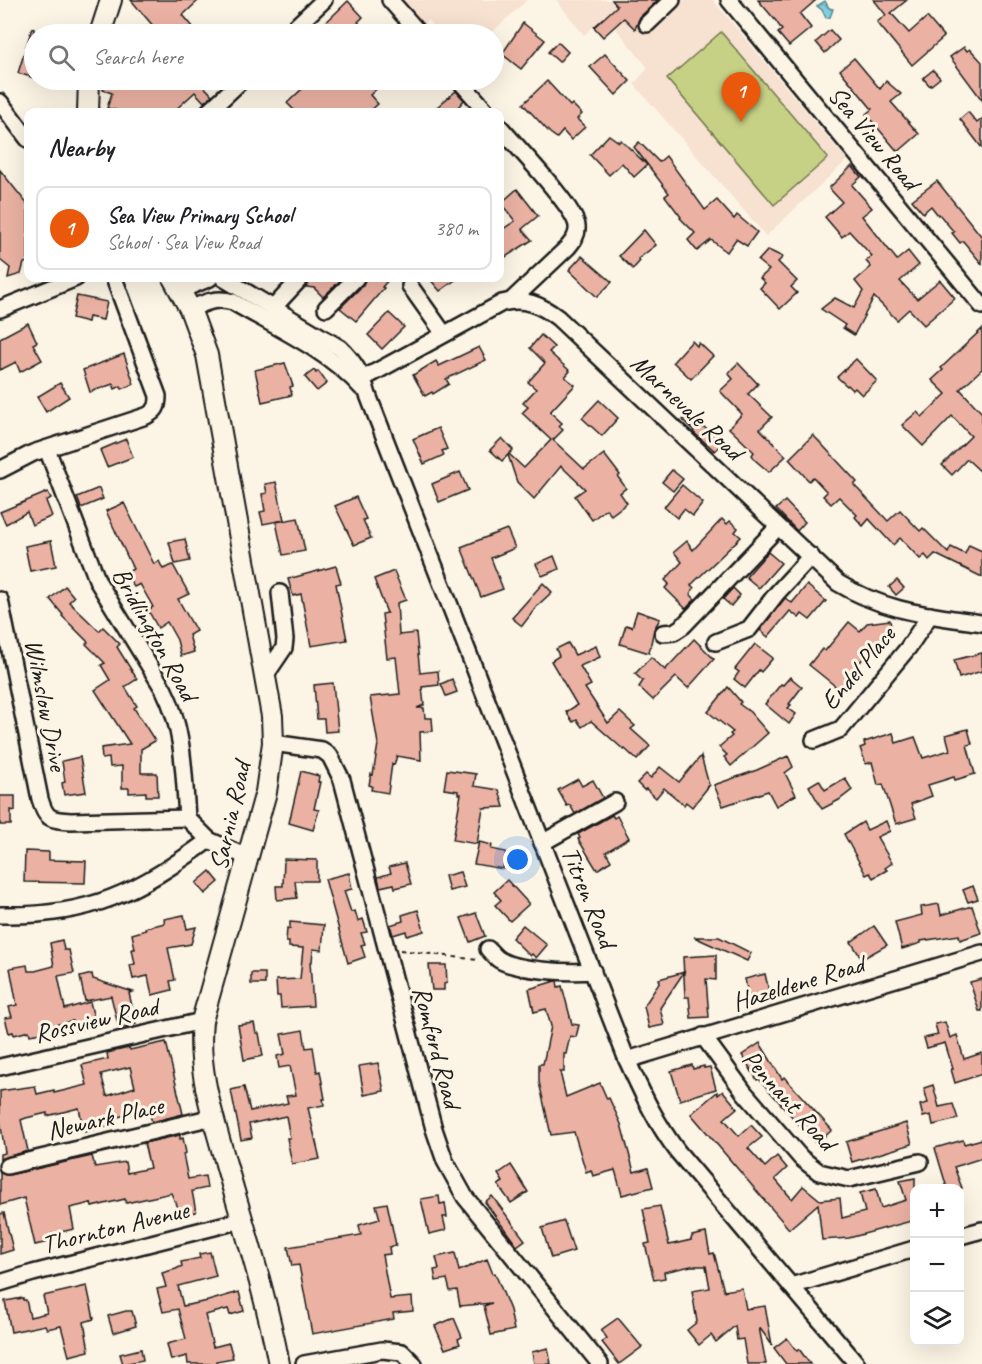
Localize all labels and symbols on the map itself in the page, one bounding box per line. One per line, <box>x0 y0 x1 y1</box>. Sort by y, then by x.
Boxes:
pin: 1 <box>722 72 760 122</box>
street label: Sea View Road <box>821 79 930 200</box>
street label: Marnevale Road <box>624 347 753 470</box>
street label: Bridlington Road <box>105 561 207 710</box>
street label: Endel Place <box>813 618 904 717</box>
street label: Wilmslow Drive <box>17 636 75 776</box>
street label: Sarnia Road <box>202 755 259 873</box>
street label: Titren Road <box>554 842 626 956</box>
your location <box>503 845 532 874</box>
street label: Hazeldene Road <box>728 946 871 1019</box>
street label: Romford Road <box>405 983 470 1115</box>
street label: Rossview Road <box>31 989 165 1050</box>
street label: Pennant Road <box>735 1043 846 1160</box>
street label: Newark Place <box>44 1088 169 1147</box>
street label: Thornton Avenue <box>38 1192 193 1261</box>

